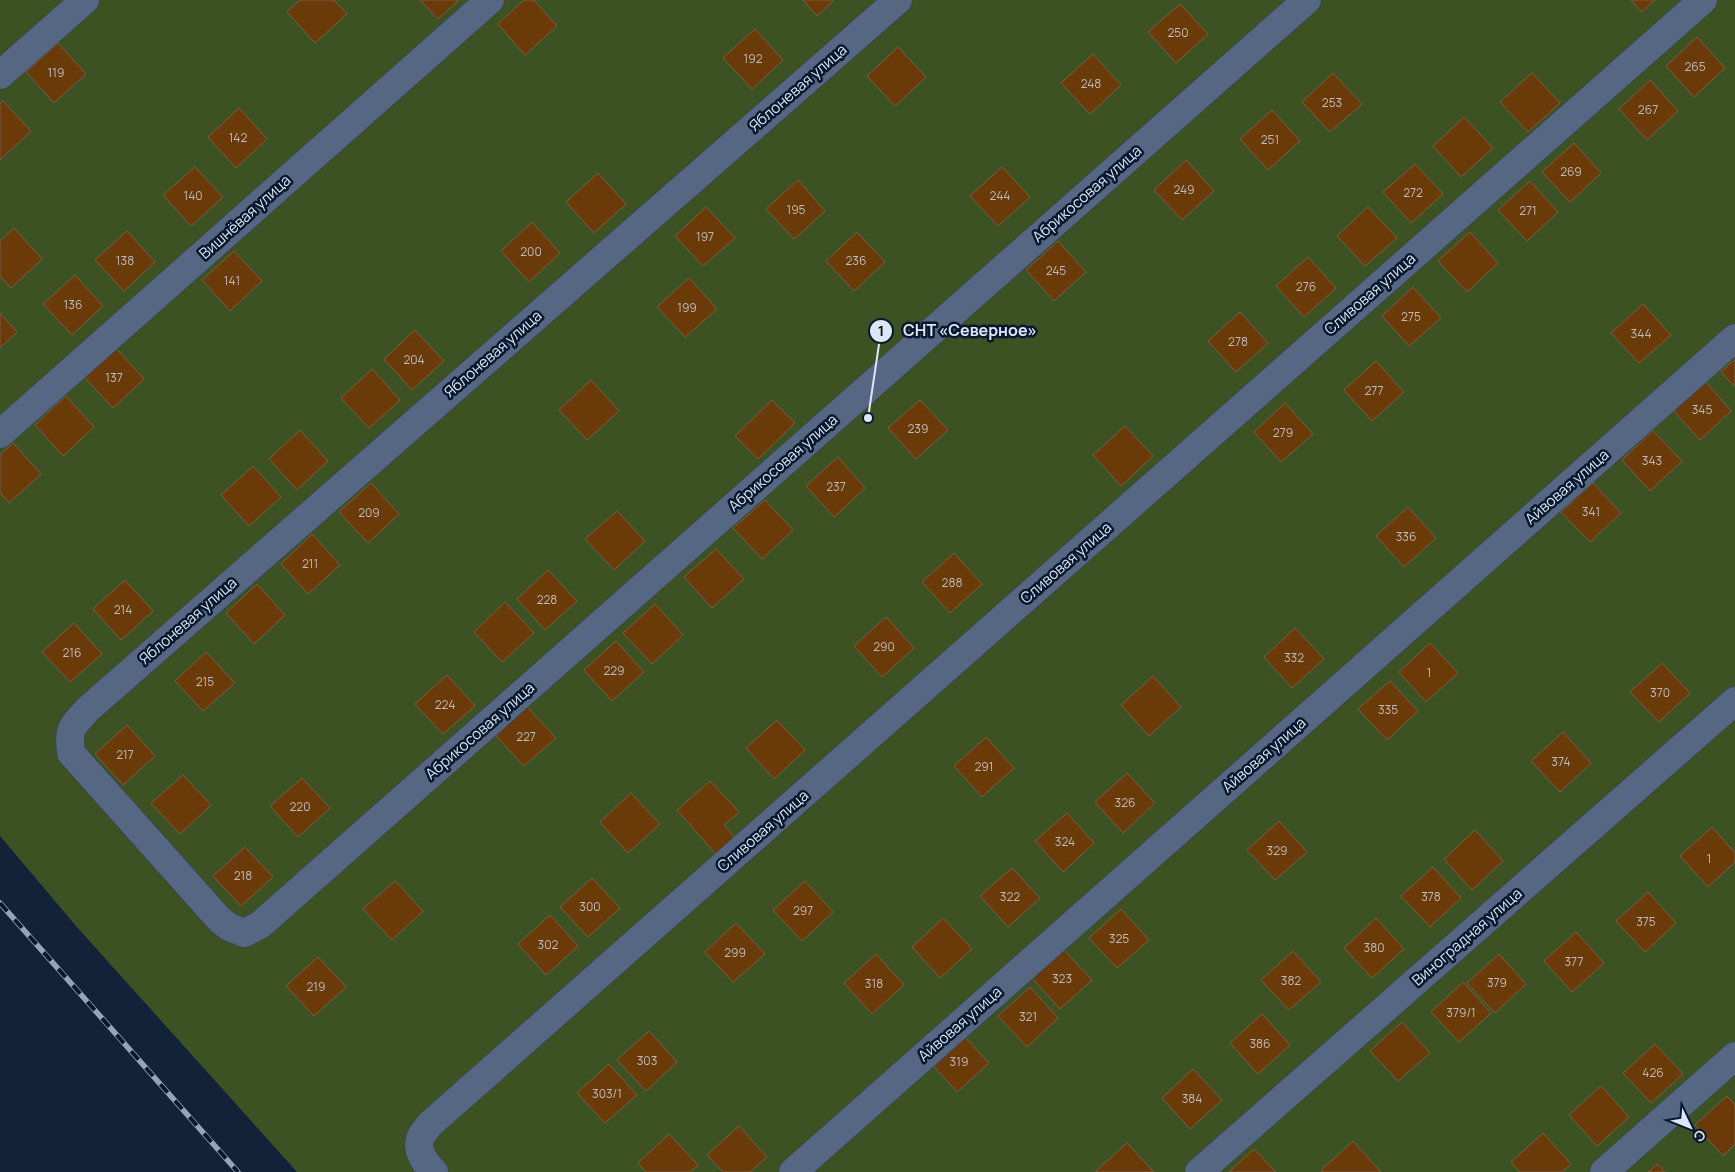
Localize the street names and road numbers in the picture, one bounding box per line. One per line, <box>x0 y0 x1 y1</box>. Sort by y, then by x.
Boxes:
street label: Яблоневая улица <box>744 39 851 136</box>
street label: Абрикосовая улица <box>1027 140 1146 247</box>
street label: Вишнёвая улица <box>194 170 295 264</box>
street label: Сливовая улица <box>1319 248 1420 339</box>
street label: Яблоневая улица <box>439 305 546 402</box>
street label: Абрикосовая улица <box>723 409 842 516</box>
street label: Айвовая улица <box>1520 444 1613 529</box>
street label: Сливовая улица <box>1015 517 1116 608</box>
street label: Яблоневая улица <box>134 572 241 669</box>
street label: Абрикосовая улица <box>420 677 539 784</box>
street label: Айвовая улица <box>1217 712 1310 797</box>
street label: Сливовая улица <box>712 785 813 876</box>
street label: Виноградная улица <box>1407 883 1526 990</box>
street label: Айвовая улица <box>913 981 1006 1066</box>

